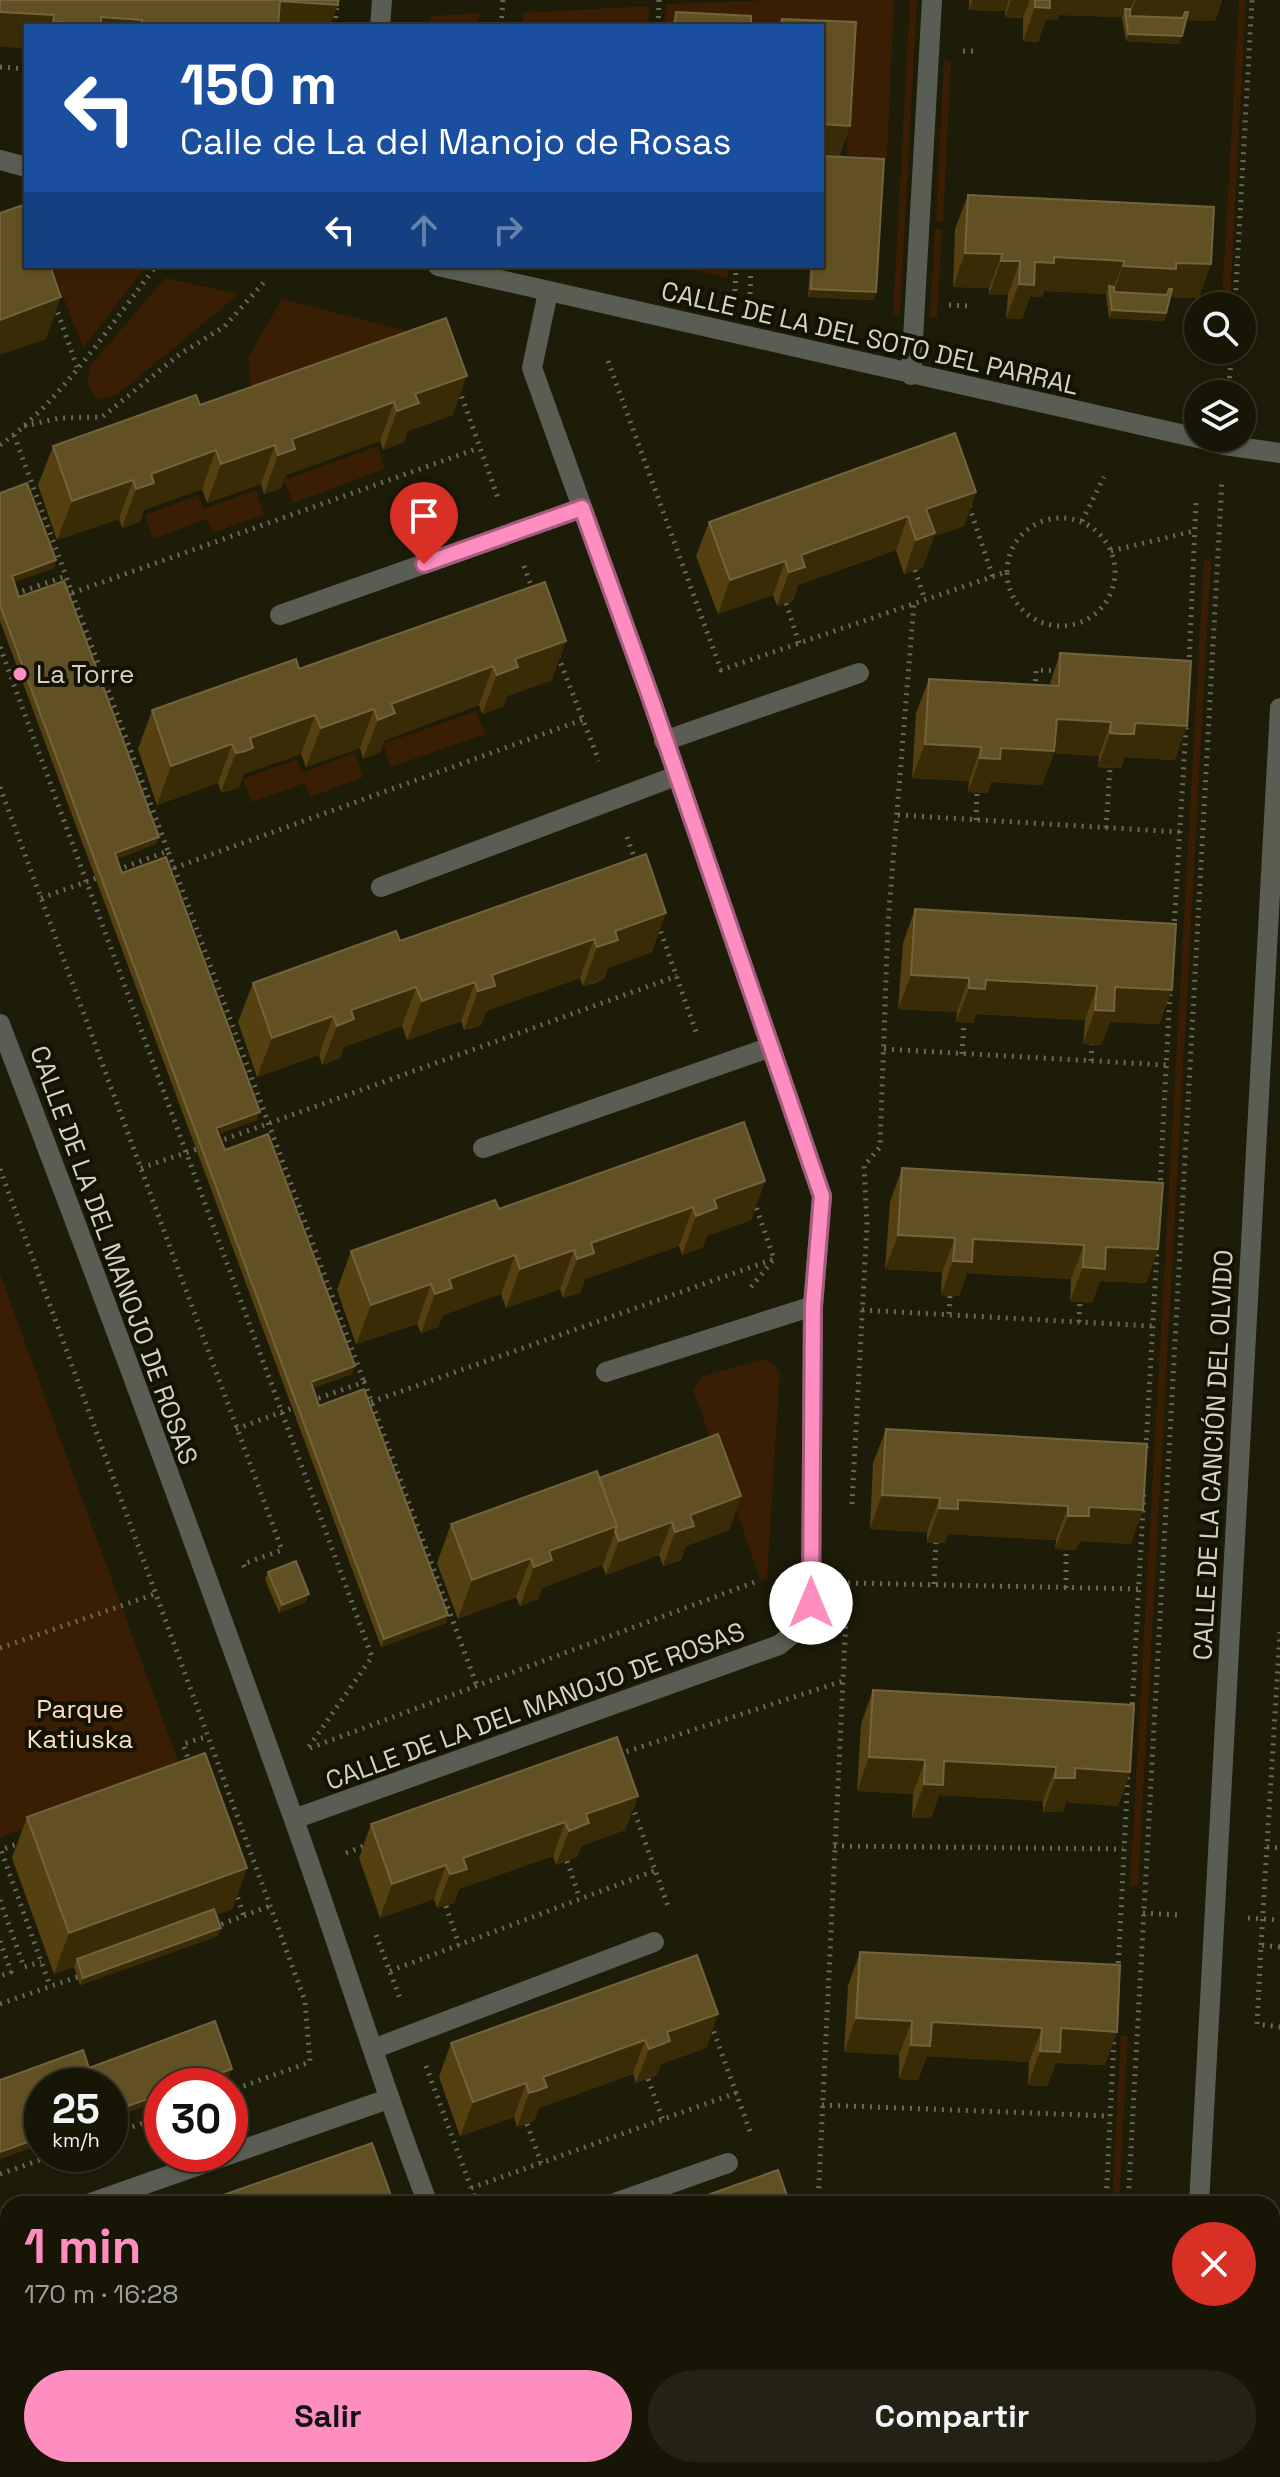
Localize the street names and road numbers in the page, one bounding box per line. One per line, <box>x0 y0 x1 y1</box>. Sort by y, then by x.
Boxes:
street label: CALLE DE LA DEL SOTO DEL PARRAL <box>658 273 1082 403</box>
street label: CALLE DE LA DEL MANOJO DE ROSAS <box>22 1041 206 1469</box>
street label: CALLE DE LA CANCIÓN DEL OLVIDO <box>1185 1249 1241 1661</box>
street label: CALLE DE LA DEL MANOJO DE ROSAS <box>321 1614 749 1798</box>

